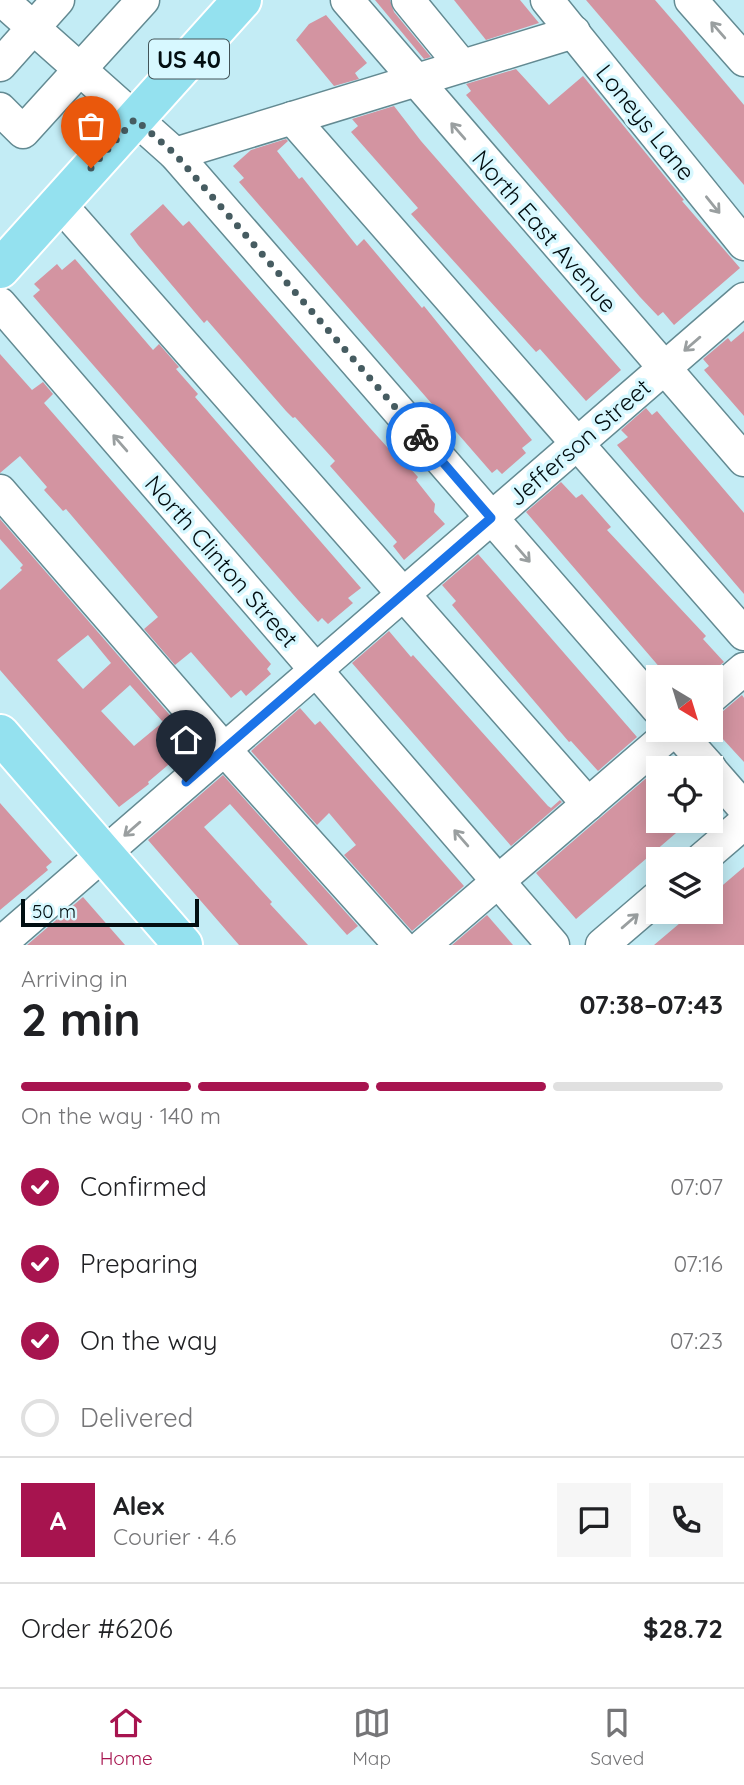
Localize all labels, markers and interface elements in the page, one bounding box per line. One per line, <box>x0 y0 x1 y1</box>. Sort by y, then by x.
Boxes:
one-way arrow <box>710 21 726 39</box>
road number: US 40 <box>149 40 229 78</box>
street label: Loneys Lane <box>590 58 702 186</box>
pin <box>61 96 121 168</box>
icon: bag <box>72 107 110 145</box>
one-way arrow <box>450 122 466 140</box>
street label: North East Avenue <box>466 144 624 318</box>
one-way arrow <box>706 196 721 214</box>
one-way arrow <box>684 336 702 352</box>
street label: Jefferson Street <box>502 372 656 512</box>
courier <box>386 402 456 472</box>
icon: bike <box>402 418 440 456</box>
one-way arrow <box>112 434 128 452</box>
street label: North Clinton Street <box>139 469 305 653</box>
one-way arrow <box>515 544 531 562</box>
north arrow <box>646 665 723 742</box>
map controls <box>646 665 723 924</box>
pin <box>156 710 216 782</box>
icon: home <box>167 721 205 759</box>
button: locate <box>646 756 723 833</box>
one-way arrow <box>123 821 141 837</box>
one-way arrow <box>453 829 469 847</box>
button: layers <box>646 847 723 924</box>
scale bar <box>21 896 200 928</box>
text: 50 m <box>32 899 76 923</box>
one-way arrow <box>621 913 639 929</box>
text: Arriving in <box>21 964 128 993</box>
text: 07:38–07:43 <box>580 988 723 1021</box>
text: 2 min <box>21 990 141 1048</box>
text: On the way · 140 m <box>21 1101 221 1130</box>
icon: check <box>21 1168 59 1206</box>
text: Confirmed <box>80 1170 207 1203</box>
text: 07:07 <box>670 1172 723 1201</box>
icon: check <box>21 1245 59 1283</box>
text: Preparing <box>80 1247 198 1280</box>
text: 07:16 <box>674 1249 723 1278</box>
icon: check <box>21 1322 59 1360</box>
text: On the way <box>80 1324 218 1357</box>
text: 07:23 <box>670 1326 723 1355</box>
text: Delivered <box>80 1401 193 1434</box>
button: chat <box>557 1483 631 1557</box>
button: phone <box>649 1483 723 1557</box>
text: Alex <box>113 1489 164 1522</box>
text: A <box>50 1504 66 1537</box>
text: Courier · 4.6 <box>113 1522 236 1551</box>
text: Order #6206 <box>21 1612 173 1645</box>
text: $28.72 <box>643 1612 723 1645</box>
tab: Home <box>100 1704 153 1770</box>
tab: Map <box>352 1704 391 1770</box>
tab: Saved <box>590 1704 644 1770</box>

